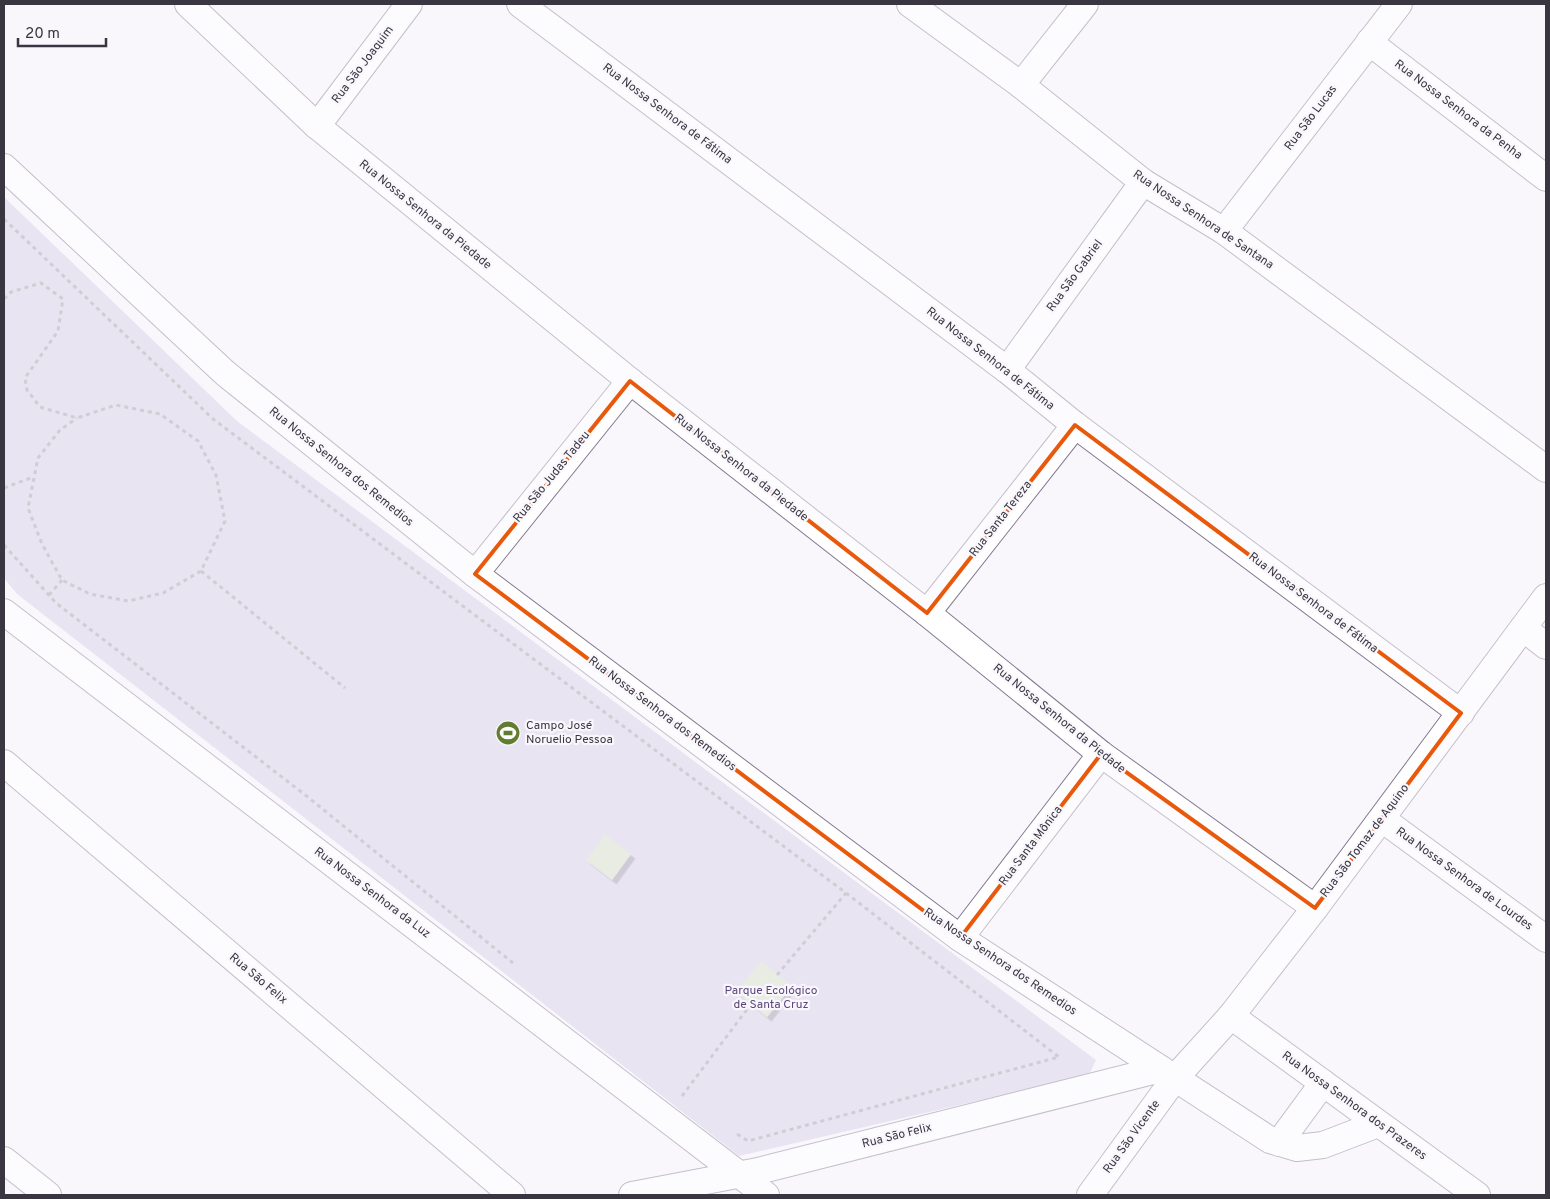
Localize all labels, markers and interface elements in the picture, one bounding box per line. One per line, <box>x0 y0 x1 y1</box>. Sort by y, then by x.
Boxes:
scale bar <box>18 15 105 47</box>
street label: Rua São Joaquim <box>328 23 398 107</box>
text: 20 m <box>25 25 60 44</box>
street label: Rua Nossa Senhora da Penha <box>1391 57 1525 163</box>
street label: Rua Nossa Senhora de Fátima <box>599 60 735 168</box>
street label: Rua São Lucas <box>1281 82 1341 154</box>
street label: Rua Nossa Senhora da Piedade <box>355 156 495 274</box>
street label: Rua Nossa Senhora de Santana <box>1129 167 1277 273</box>
street label: Rua São Gabriel <box>1043 237 1107 315</box>
street label: Rua Nossa Senhora de Fátima <box>923 304 1057 414</box>
street label: Rua Nossa Senhora dos Remedios <box>265 404 417 530</box>
street label: Rua Nossa Senhora da Piedade <box>671 411 811 525</box>
street label: Rua São Judas Tadeu <box>510 428 594 526</box>
street label: Rua Santa Tereza <box>966 478 1036 560</box>
street label: Rua Nossa Senhora de Fátima <box>1245 549 1381 657</box>
street label: Rua Nossa Senhora dos Remedios <box>585 653 739 775</box>
street label: Rua Nossa Senhora da Piedade <box>989 660 1129 778</box>
place label: Campo José Noruelio Pessoa <box>526 718 613 748</box>
sports icon: Campo José Noruelio Pessoa <box>495 720 521 746</box>
street label: Rua São Tomaz de Aquino <box>1317 781 1413 901</box>
street label: Rua Santa Mônica <box>996 803 1066 889</box>
street label: Rua Nossa Senhora de Lourdes <box>1392 824 1536 934</box>
street label: Rua Nossa Senhora da Luz <box>310 844 434 942</box>
street label: Rua Nossa Senhora dos Remedios <box>920 905 1080 1019</box>
street label: Rua São Felix <box>225 950 291 1008</box>
park label: Parque Ecológico de Santa Cruz <box>725 983 818 1013</box>
street label: Rua Nossa Senhora dos Prazeres <box>1278 1048 1430 1164</box>
street label: Rua São Vicente <box>1100 1097 1164 1177</box>
street label: Rua São Felix <box>860 1120 934 1152</box>

